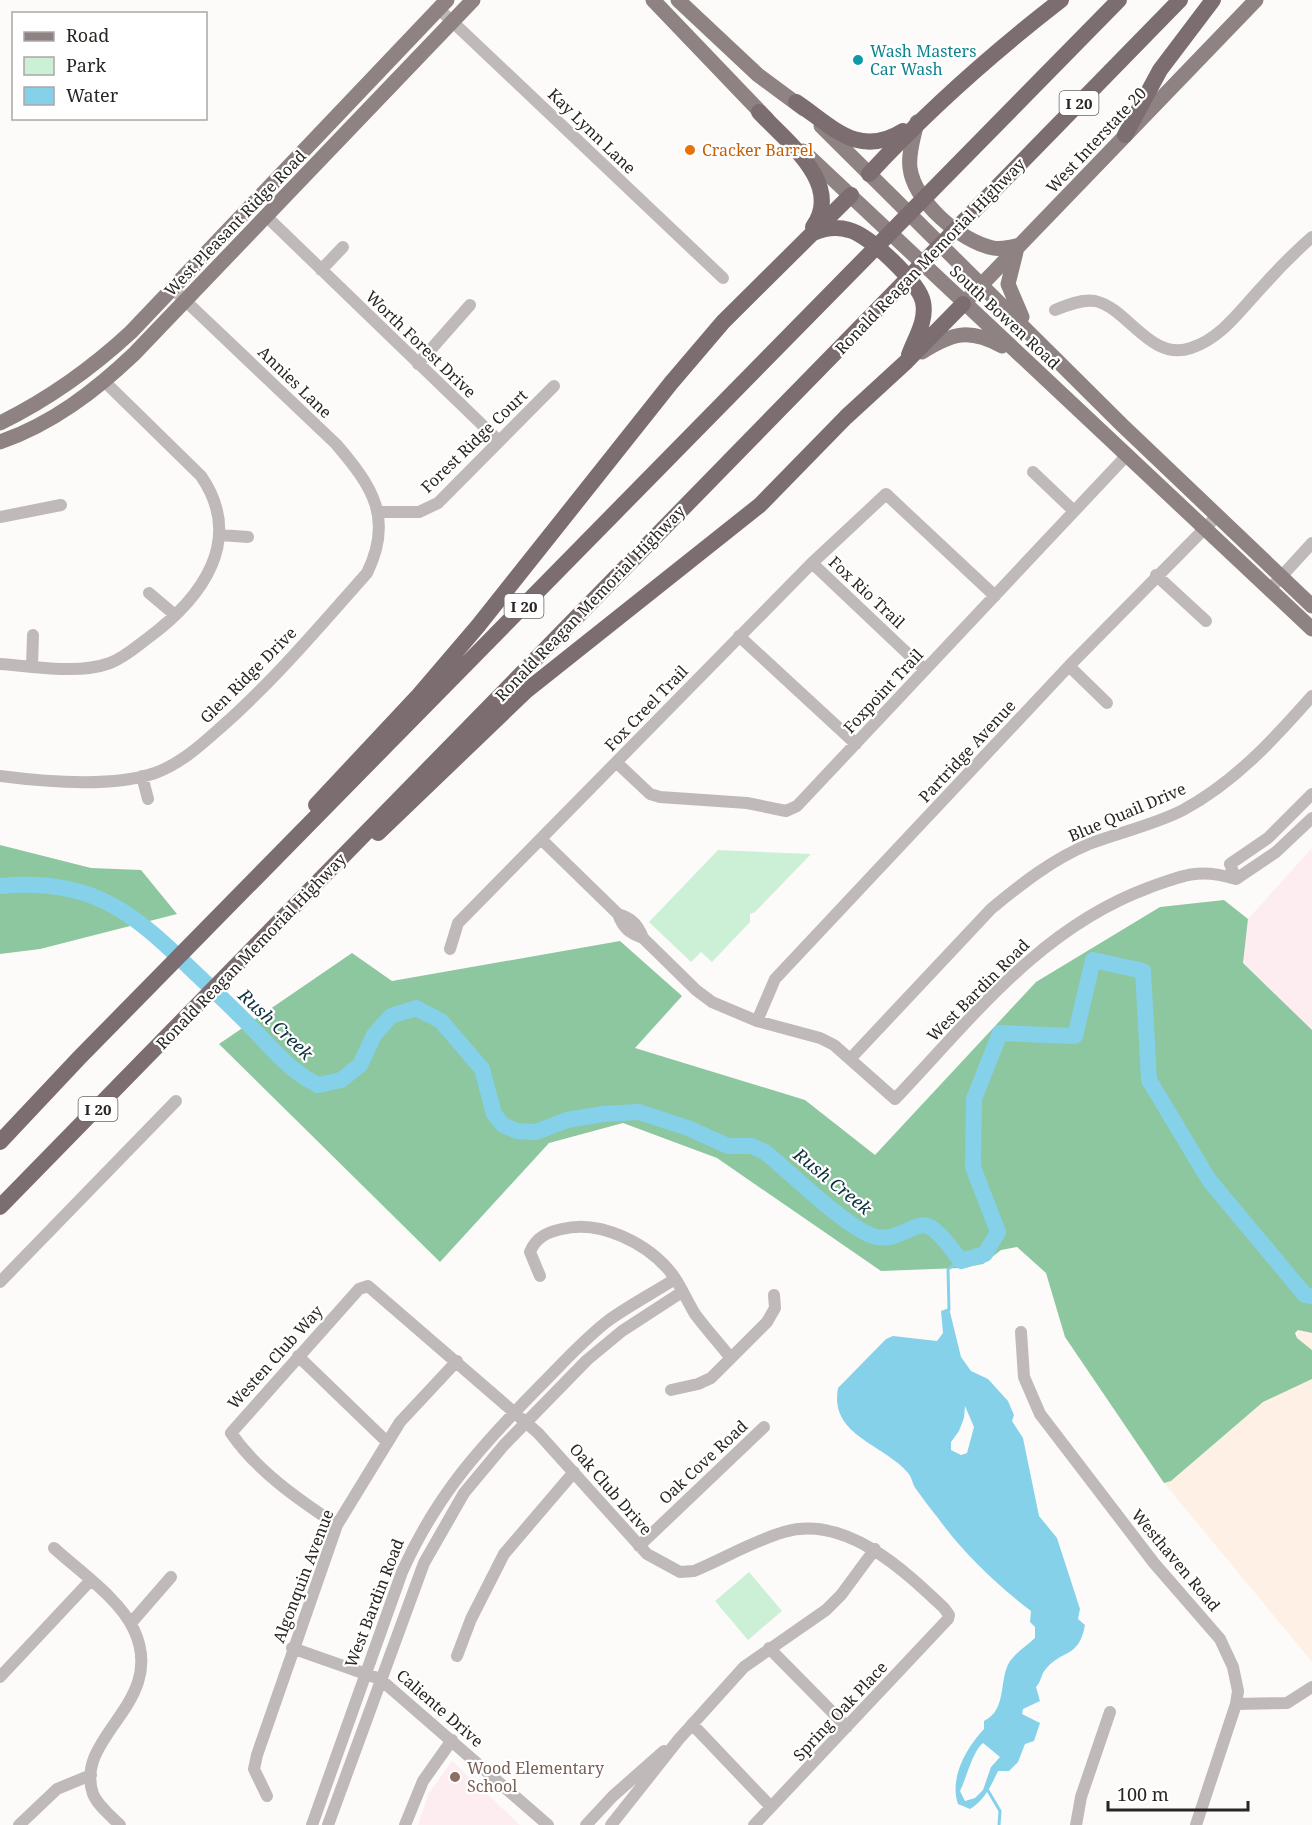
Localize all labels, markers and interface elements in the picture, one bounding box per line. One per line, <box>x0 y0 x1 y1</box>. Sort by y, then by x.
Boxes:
legend <box>12 12 207 120</box>
text: Road <box>66 23 109 47</box>
place label: Wash Masters Car Wash <box>870 40 976 80</box>
text: Park <box>66 53 106 77</box>
marker: Wash Masters Car Wash <box>851 53 865 67</box>
street label: West Interstate 20 <box>1041 82 1151 198</box>
text: Water <box>66 83 119 107</box>
street label: Kay Lynn Lane <box>543 83 641 179</box>
road number: I 20 <box>1060 91 1098 115</box>
place label: Cracker Barrel <box>702 139 813 161</box>
marker: Cracker Barrel <box>683 143 697 157</box>
street label: West Pleasant Ridge Road <box>159 145 311 301</box>
street label: Ronald Reagan Memorial Highway <box>830 152 1031 359</box>
street label: South Bowen Road <box>945 260 1065 374</box>
street label: Worth Forest Drive <box>361 285 481 403</box>
street label: Annies Lane <box>253 341 337 423</box>
street label: Forest Ridge Court <box>416 384 532 498</box>
street label: Ronald Reagan Memorial Highway <box>490 499 691 706</box>
street label: Fox Rio Trail <box>824 551 910 633</box>
road number: I 20 <box>504 594 544 618</box>
street label: Glen Ridge Drive <box>195 622 301 728</box>
street label: Foxpoint Trail <box>838 644 928 738</box>
street label: Fox Creel Trail <box>599 660 693 756</box>
street label: Partridge Avenue <box>914 695 1020 807</box>
street label: Blue Quail Drive <box>1065 777 1189 847</box>
street label: Ronald Reagan Memorial Highway <box>151 847 352 1054</box>
street label: West Bardin Road <box>922 934 1034 1046</box>
water label: Rush Creek <box>233 983 319 1065</box>
road number: I 20 <box>78 1097 118 1121</box>
water label: Rush Creek <box>788 1142 878 1220</box>
street label: Westen Club Way <box>222 1300 328 1414</box>
street label: Oak Cove Road <box>654 1415 752 1509</box>
street label: Oak Club Drive <box>565 1438 657 1540</box>
street label: Westhaven Road <box>1127 1504 1225 1616</box>
street label: Algonquin Avenue <box>267 1506 339 1646</box>
street label: West Bardin Road <box>339 1535 409 1671</box>
street label: Spring Oak Place <box>788 1656 892 1766</box>
street label: Caliente Drive <box>392 1664 488 1752</box>
place label: Wood Elementary School <box>467 1757 605 1797</box>
marker: Wood Elementary School <box>448 1770 462 1784</box>
scale bar <box>1108 1774 1248 1812</box>
text: 100 m <box>1117 1782 1169 1806</box>

